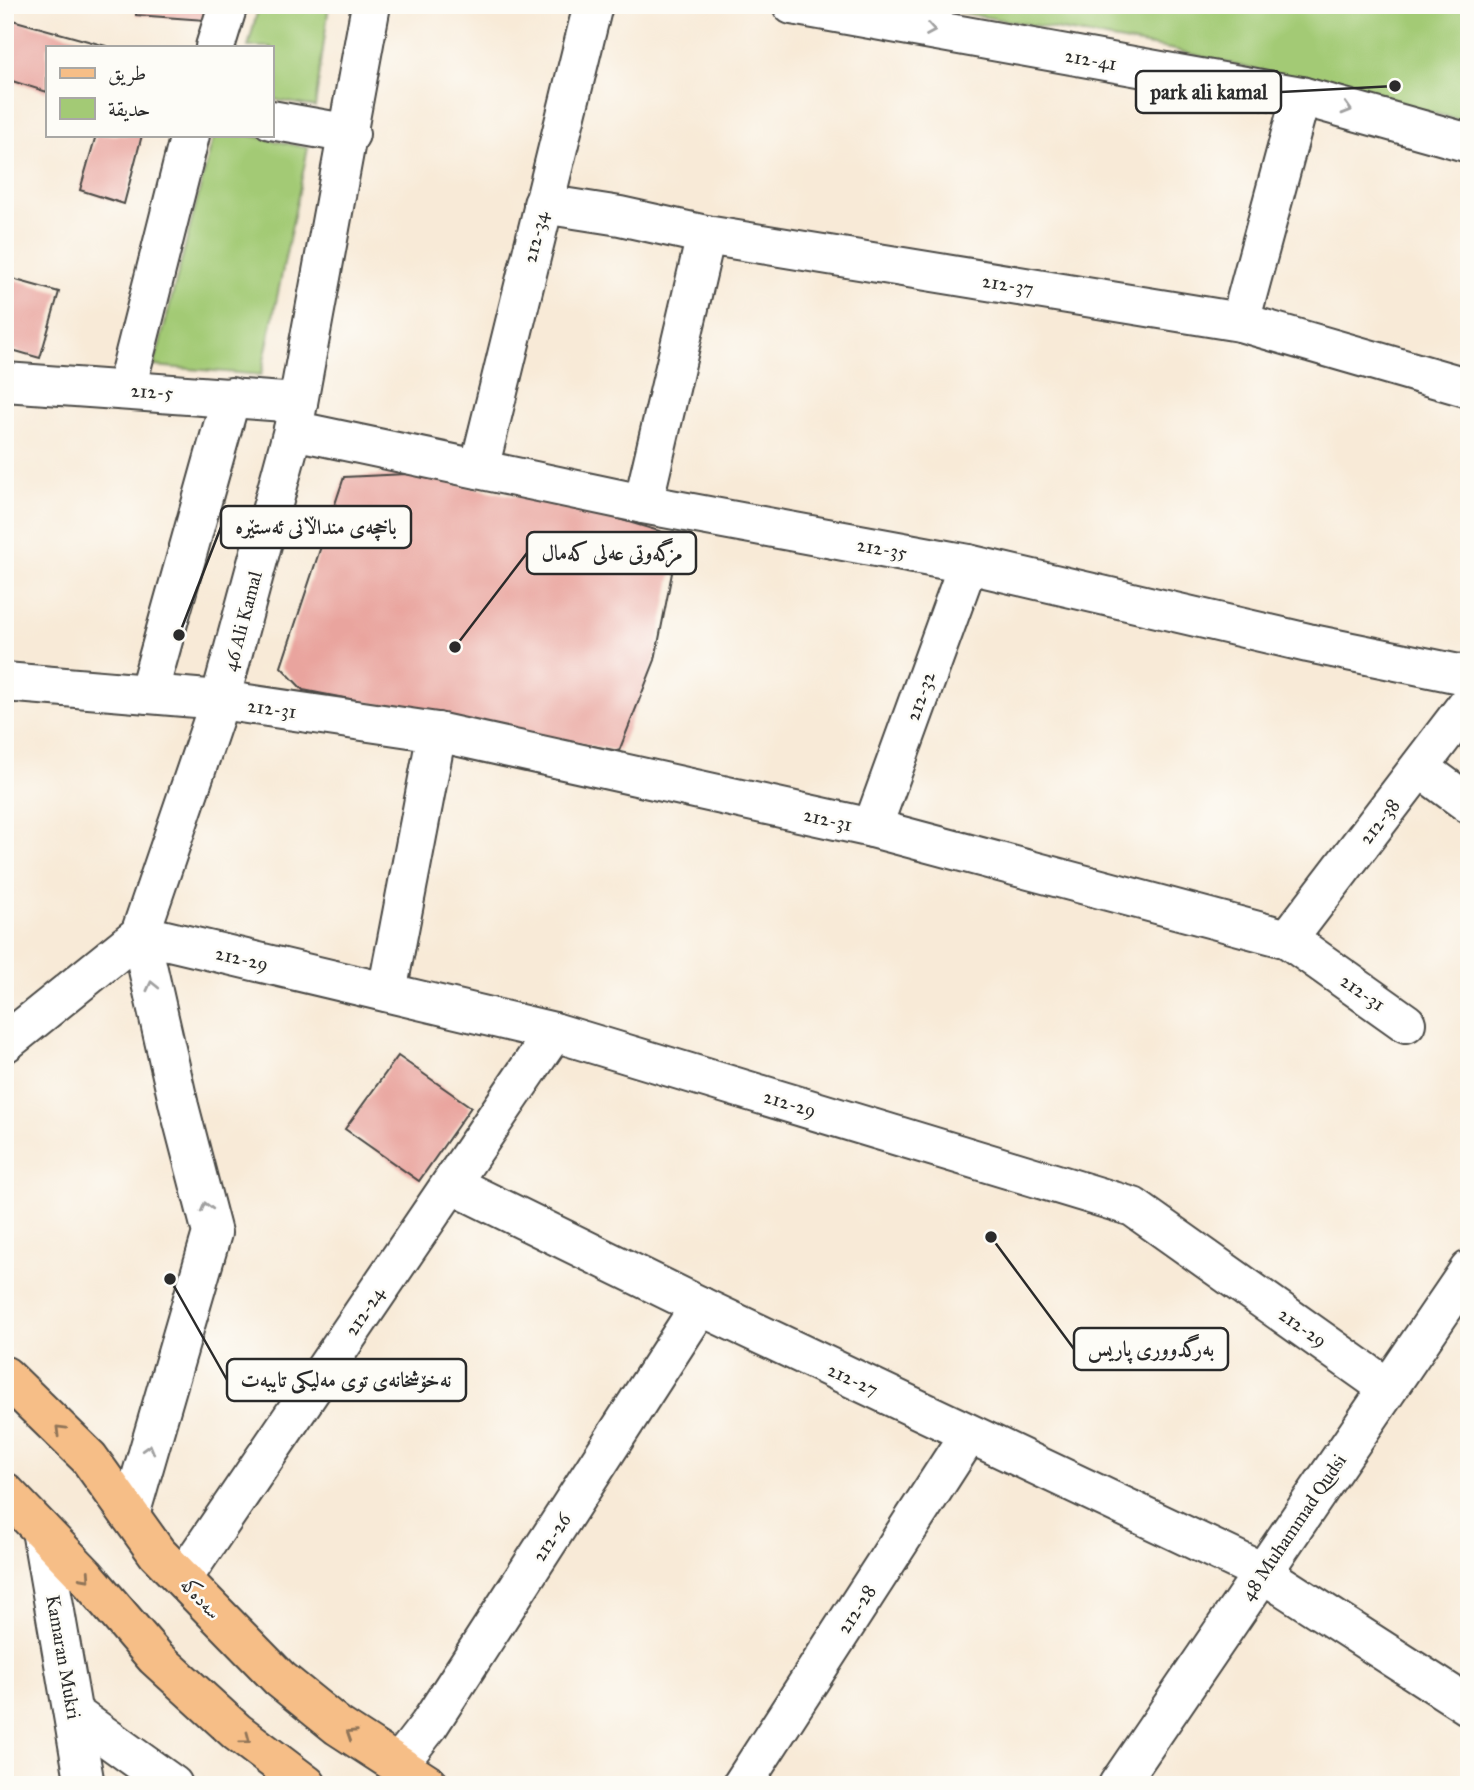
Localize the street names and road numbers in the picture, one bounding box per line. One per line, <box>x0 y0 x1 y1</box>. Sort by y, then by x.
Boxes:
street label: 212-41 <box>1063 44 1119 75</box>
street label: 212-34 <box>518 209 553 265</box>
street label: 212-37 <box>981 269 1035 300</box>
street label: 212-5 <box>130 379 174 404</box>
street label: 212-35 <box>855 533 909 564</box>
street label: 46 Ali Kamal <box>218 568 267 674</box>
street label: 212-32 <box>901 668 940 724</box>
street label: 212-31 <box>246 694 298 723</box>
street label: 212-38 <box>1354 794 1404 849</box>
street label: 212-31 <box>801 803 854 836</box>
street label: 212-29 <box>213 941 271 976</box>
street label: 212-31 <box>1336 969 1389 1016</box>
street label: 212-29 <box>761 1085 819 1122</box>
street label: 212-24 <box>340 1282 389 1340</box>
street label: 212-29 <box>1274 1303 1331 1352</box>
street label: 212-27 <box>824 1358 882 1401</box>
street label: 48 Muhammad Qudsi <box>1236 1450 1351 1605</box>
street label: 212-26 <box>527 1508 576 1566</box>
street label: سەدەکە <box>176 1573 225 1624</box>
street label: 212-28 <box>832 1581 881 1638</box>
street label: Kamaran Mukri <box>41 1593 86 1721</box>

